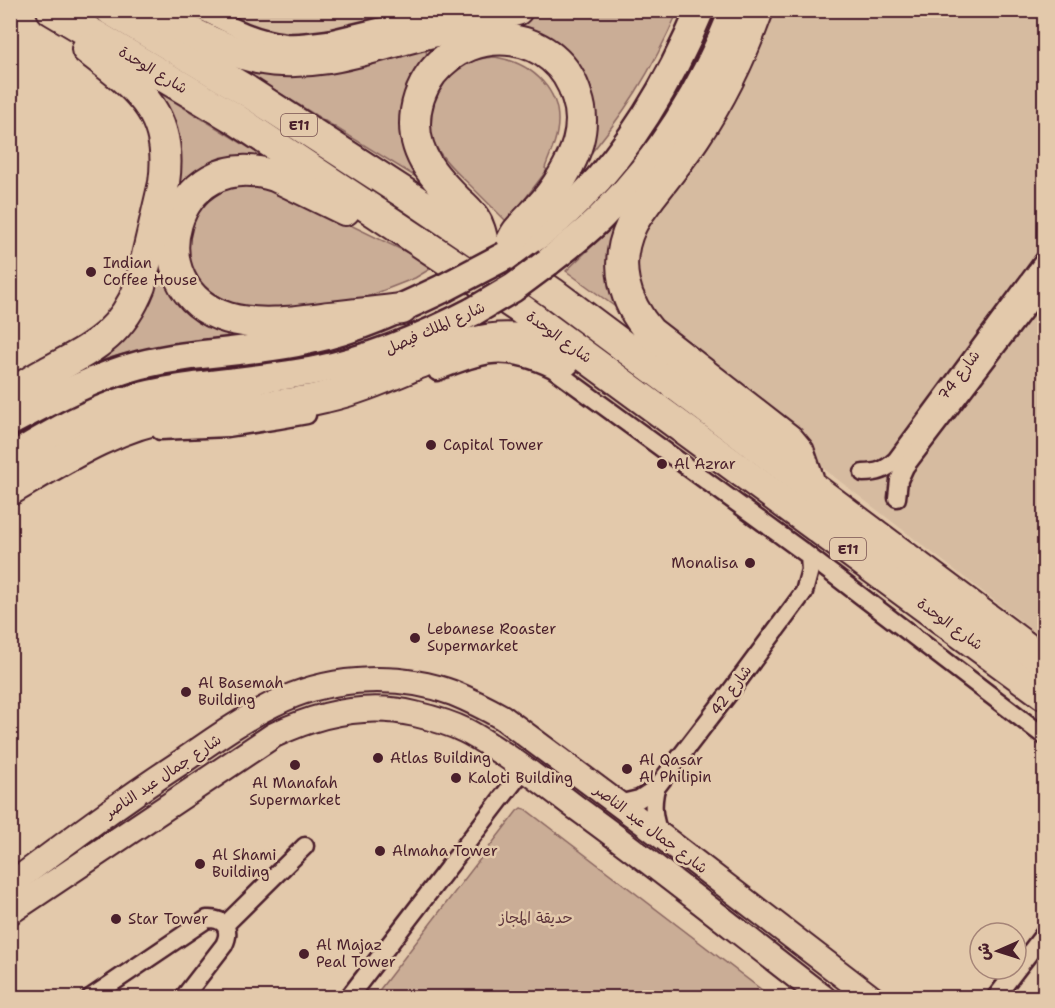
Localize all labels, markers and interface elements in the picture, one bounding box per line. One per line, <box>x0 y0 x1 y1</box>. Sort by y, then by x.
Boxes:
street label: شارع الوحدة <box>115 42 191 98</box>
road number: E11 <box>281 114 317 136</box>
place label: Indian Coffee House <box>103 253 197 290</box>
marker: Indian Coffee House <box>84 265 98 279</box>
street label: شارع الملك فيصل <box>382 297 488 359</box>
street label: شارع الوحدة <box>522 306 596 368</box>
street label: شارع 74 <box>934 346 984 404</box>
place label: Capital Tower <box>443 435 543 455</box>
marker: Capital Tower <box>424 438 438 452</box>
place label: Al Azrar <box>674 454 736 474</box>
marker: Al Azrar <box>655 457 669 471</box>
road number: E11 <box>830 538 866 560</box>
place label: Monalisa <box>671 553 739 573</box>
marker: Monalisa <box>743 556 757 570</box>
street label: شارع الوحدة <box>913 593 987 655</box>
place label: Lebanese Roaster Supermarket <box>427 619 556 656</box>
marker: Lebanese Roaster Supermarket <box>408 631 422 645</box>
street label: شارع 42 <box>706 661 756 719</box>
place label: Al Basemah Building <box>198 673 284 710</box>
marker: Al Basemah Building <box>179 685 193 699</box>
street label: شارع جمال عبد الناصر <box>100 729 225 823</box>
place label: Atlas Building <box>390 748 491 768</box>
place label: Al Qasar Al Philipin <box>639 750 711 787</box>
marker: Atlas Building <box>371 751 385 765</box>
marker: Al Manafah Supermarket <box>288 758 302 772</box>
marker: Al Qasar Al Philipin <box>620 762 634 776</box>
place label: Kaloti Building <box>468 768 573 788</box>
marker: Kaloti Building <box>449 771 463 785</box>
place label: Al Manafah Supermarket <box>249 773 341 810</box>
street label: شارع جمال عبد الناصر <box>590 779 712 878</box>
place label: Almaha Tower <box>392 841 498 861</box>
marker: Almaha Tower <box>373 844 387 858</box>
place label: Al Shami Building <box>212 845 276 882</box>
marker: Al Shami Building <box>193 857 207 871</box>
park label: حديقة المجاز <box>498 908 573 928</box>
place label: Star Tower <box>128 909 208 929</box>
marker: Star Tower <box>109 912 123 926</box>
north arrow <box>968 921 1028 981</box>
place label: Al Majaz Peal Tower <box>316 935 396 972</box>
text: ش <box>973 942 994 961</box>
marker: Al Majaz Peal Tower <box>297 947 311 961</box>

